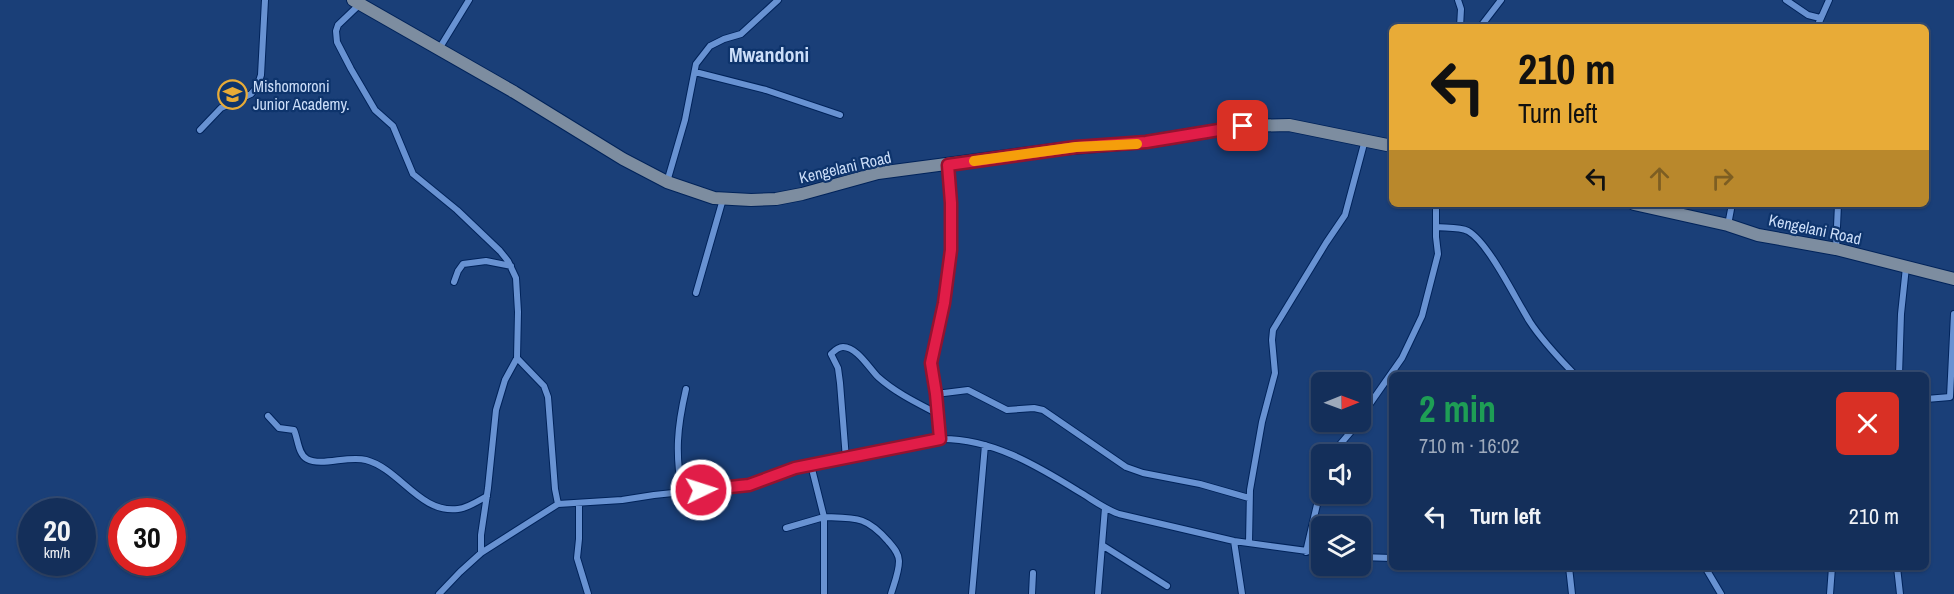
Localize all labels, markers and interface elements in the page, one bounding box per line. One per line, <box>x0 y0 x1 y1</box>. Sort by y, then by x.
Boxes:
district label: Mwandoni <box>729 41 809 68</box>
text: 210 m <box>1518 41 1616 97</box>
icon: left <box>1419 48 1497 126</box>
place label: Mishomoroni Junior Academy. <box>253 75 350 115</box>
school or university icon: Mishomoroni Junior Academy. <box>216 79 248 111</box>
text: Turn left <box>1518 95 1597 131</box>
pin <box>1217 100 1268 151</box>
icon: arrive <box>1226 109 1259 142</box>
street label: Kengelani Road <box>797 146 893 188</box>
icon: left <box>1580 162 1613 195</box>
icon: ahead <box>1643 162 1676 195</box>
icon: right <box>1706 162 1739 195</box>
street label: Kengelani Road <box>1767 208 1863 250</box>
north arrow <box>1311 372 1371 432</box>
map controls <box>1311 372 1371 576</box>
text: 2 min <box>1419 385 1496 433</box>
button: close <box>1836 392 1899 455</box>
text: 710 m · 16:02 <box>1419 432 1519 459</box>
button: sound <box>1311 444 1371 504</box>
position arrow <box>669 458 733 522</box>
speed limit sign: 30 <box>108 498 186 576</box>
icon: left <box>1419 500 1452 533</box>
text: Turn left <box>1470 501 1541 531</box>
text: 210 m <box>1849 501 1899 531</box>
text: 20 <box>43 510 71 550</box>
button: layers <box>1311 516 1371 576</box>
text: km/h <box>44 542 70 563</box>

